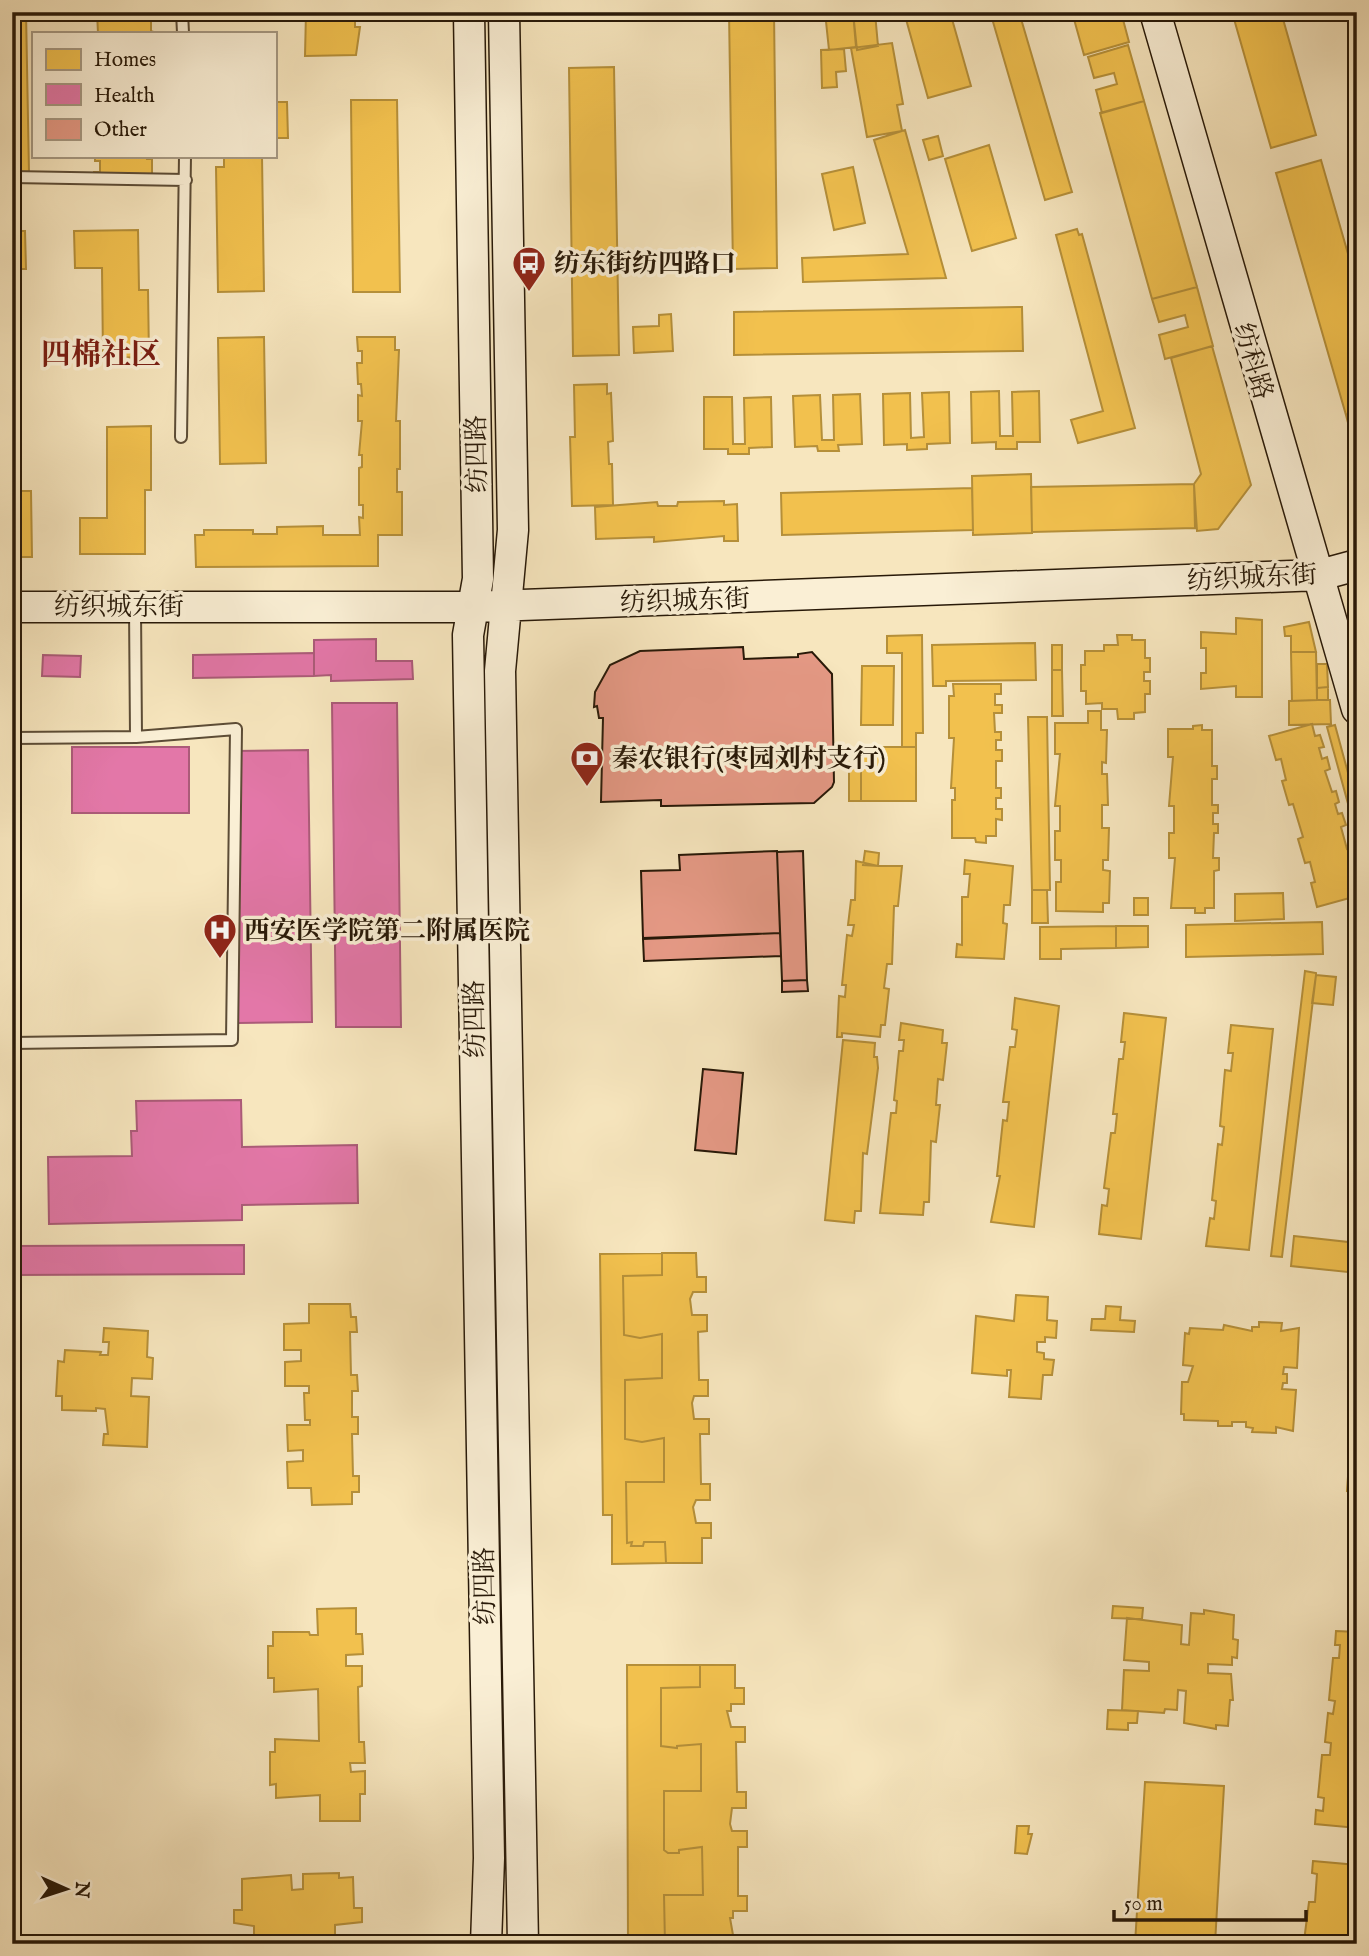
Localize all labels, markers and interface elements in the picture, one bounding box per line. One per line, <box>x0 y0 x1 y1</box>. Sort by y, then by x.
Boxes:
legend <box>32 32 276 158</box>
text: Homes <box>94 47 156 74</box>
text: Health <box>94 83 155 110</box>
text: Other <box>94 117 147 144</box>
bus stop icon: 纺东街纺四路口 <box>510 244 548 293</box>
place label: 纺东街纺四路口 <box>554 248 736 281</box>
street label: 纺科路 <box>1226 319 1279 403</box>
district label: 四棉社区 <box>41 337 161 375</box>
street label: 纺四路 <box>460 415 495 493</box>
street label: 纺织城东街 <box>1186 559 1318 598</box>
street label: 纺织城东街 <box>620 583 751 620</box>
street label: 纺织城东街 <box>54 591 184 624</box>
bank icon: 秦农银行(枣园刘村支行) <box>568 739 606 788</box>
place label: 秦农银行(枣园刘村支行) <box>612 743 885 776</box>
hospital icon: 西安医学院第二附属医院 <box>201 911 239 960</box>
place label: 西安医学院第二附属医院 <box>244 915 530 948</box>
street label: 纺四路 <box>458 980 493 1058</box>
street label: 纺四路 <box>468 1547 503 1625</box>
north arrow <box>32 1854 102 1924</box>
scale bar <box>1114 1879 1306 1923</box>
text: N <box>69 1880 93 1899</box>
text: 50 m <box>1124 1891 1163 1918</box>

